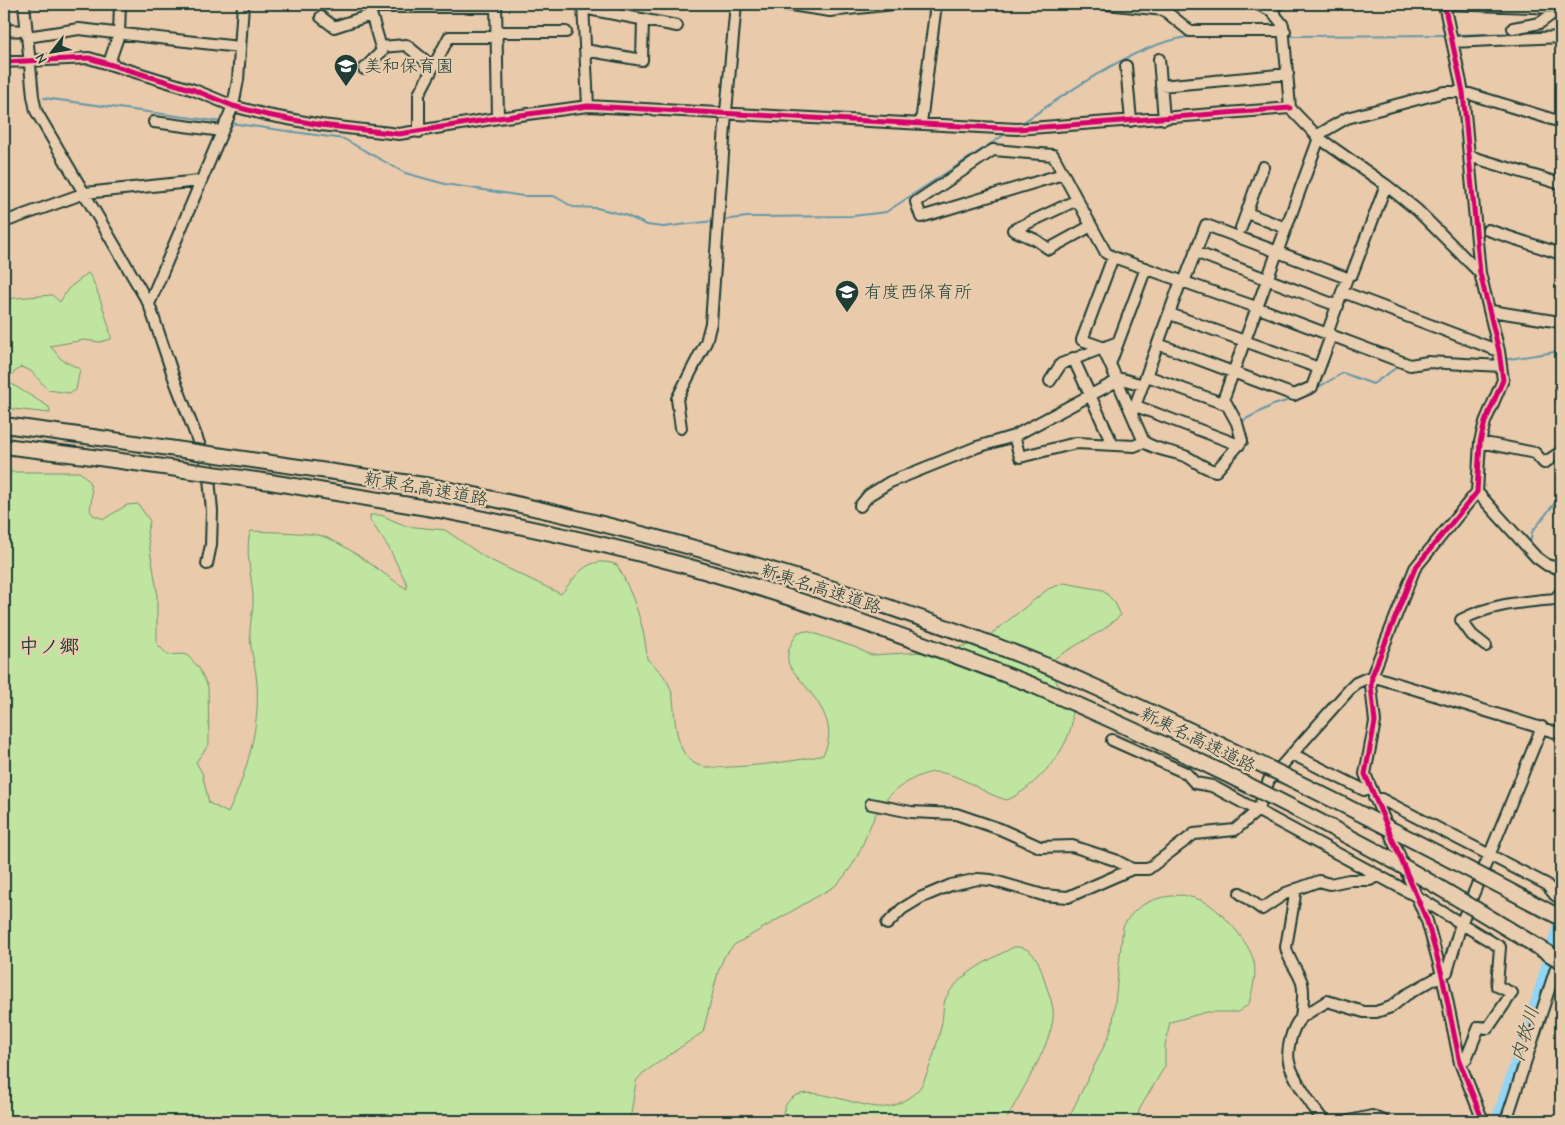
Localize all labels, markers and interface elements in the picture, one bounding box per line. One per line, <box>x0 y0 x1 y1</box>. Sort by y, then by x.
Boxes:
north arrow <box>28 28 78 78</box>
text: N <box>32 50 51 67</box>
school or university icon: 美和保育園 <box>333 53 359 87</box>
place label: 美和保育園 <box>364 56 454 77</box>
school or university icon: 有度西保育所 <box>834 279 860 313</box>
place label: 有度西保育所 <box>864 282 972 303</box>
street label: 新東名高速道路 <box>362 468 490 510</box>
street label: 新東名高速道路 <box>758 560 884 618</box>
district label: 中ノ郷 <box>19 635 79 658</box>
street label: 新東名高速道路 <box>1137 703 1259 777</box>
water label: 内牧川 <box>1506 1004 1544 1064</box>

